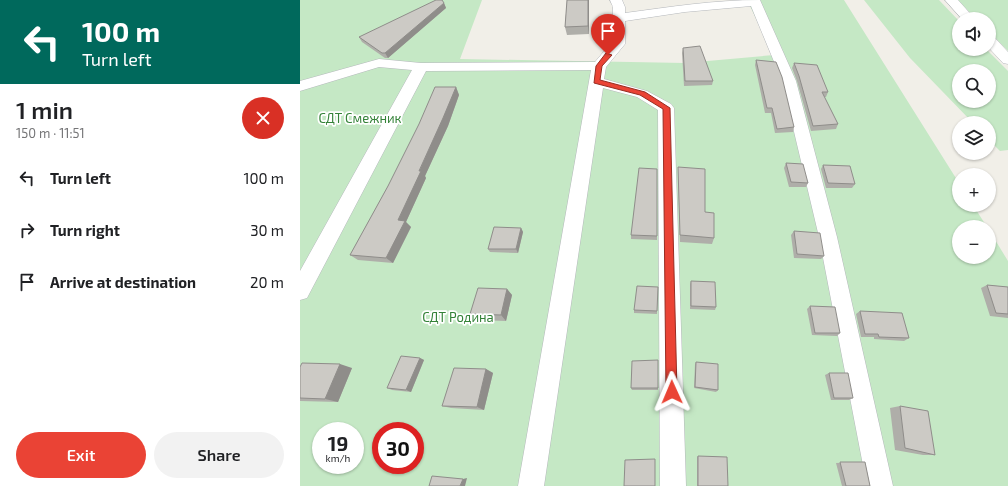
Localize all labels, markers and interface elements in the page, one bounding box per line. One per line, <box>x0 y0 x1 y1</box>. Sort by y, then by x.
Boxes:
map controls <box>952 12 996 264</box>
button: sound <box>952 12 996 56</box>
text: 100 m <box>82 14 160 48</box>
pin <box>591 14 625 55</box>
icon: left <box>16 16 68 68</box>
icon: arrive <box>597 20 619 42</box>
text: Turn left <box>82 48 152 70</box>
button: search <box>952 64 996 108</box>
text: 1 min <box>16 95 73 124</box>
button: close <box>242 97 284 139</box>
park label: СДТ Смежник <box>318 110 402 126</box>
button: layers <box>952 116 996 160</box>
text: 150 m · 11:51 <box>16 125 85 141</box>
icon: left <box>16 167 38 189</box>
button: + <box>952 168 996 212</box>
text: Turn left <box>50 169 111 187</box>
text: 100 m <box>243 169 284 187</box>
icon: right <box>16 219 38 241</box>
button: − <box>952 220 996 264</box>
text: Turn right <box>50 221 120 239</box>
text: 30 m <box>250 221 284 239</box>
icon: arrive <box>16 271 38 293</box>
text: Arrive at destination <box>50 273 196 291</box>
text: 20 m <box>250 273 284 291</box>
park label: СДТ Родина <box>422 309 494 325</box>
position arrow <box>651 371 693 413</box>
speed limit sign: 30 <box>372 422 424 474</box>
text: 19 <box>328 431 348 455</box>
button: Exit <box>16 432 146 478</box>
button: Share <box>154 432 284 478</box>
text: km/h <box>326 452 350 464</box>

